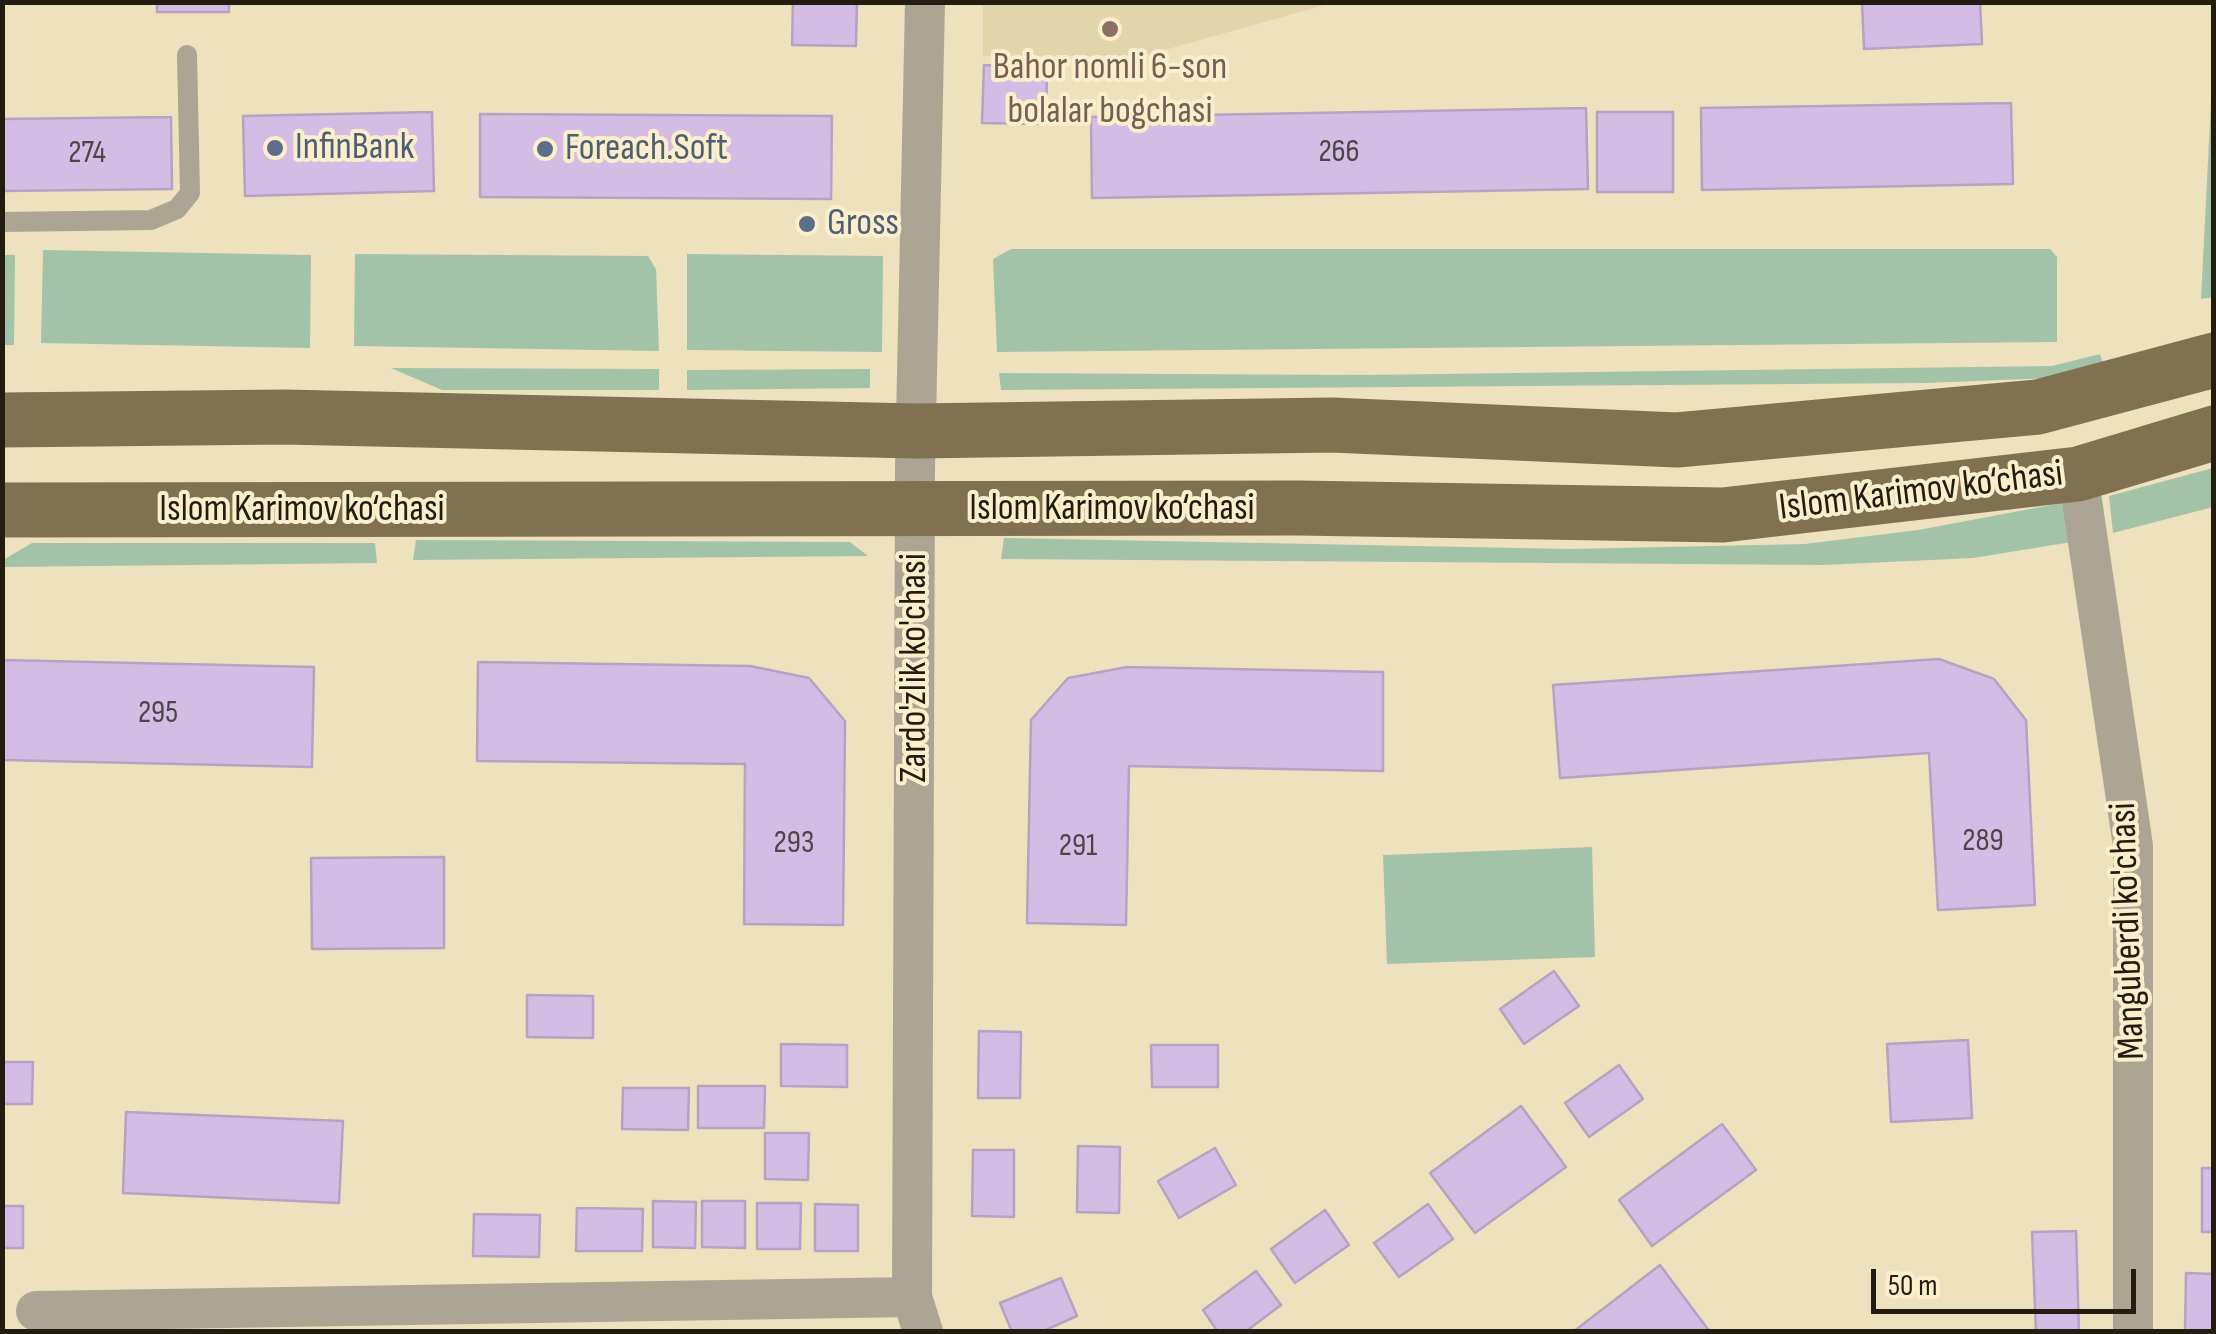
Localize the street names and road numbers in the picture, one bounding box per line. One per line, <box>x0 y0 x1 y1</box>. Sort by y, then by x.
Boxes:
street label: Islom Karimov ko‘chasi <box>1777 452 2065 532</box>
street label: Islom Karimov ko‘chasi <box>969 486 1255 532</box>
street label: Islom Karimov ko‘chasi <box>159 487 445 533</box>
street label: Zardo'zlik ko'chasi <box>892 553 938 783</box>
street label: Manguberdi ko'chasi <box>2102 802 2156 1060</box>

